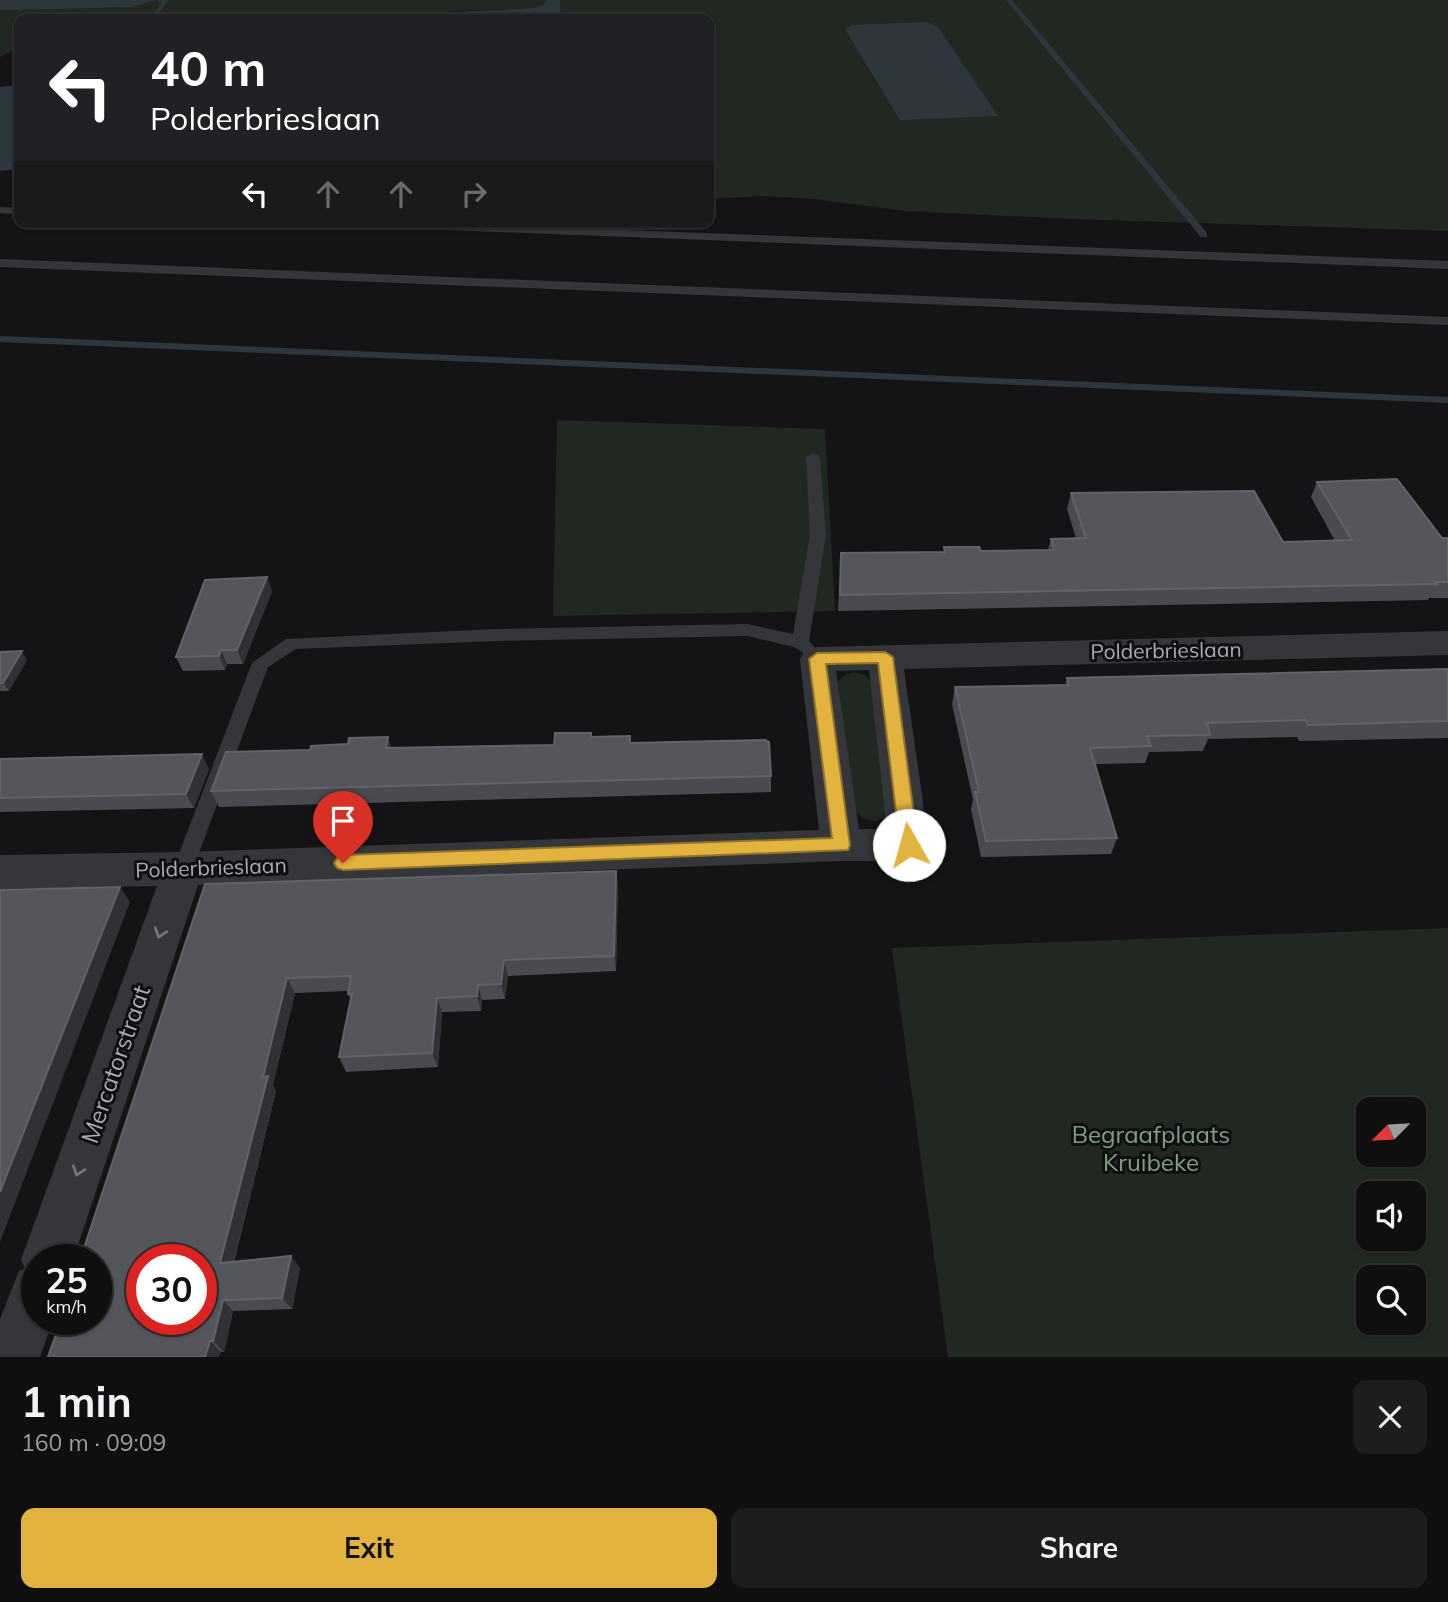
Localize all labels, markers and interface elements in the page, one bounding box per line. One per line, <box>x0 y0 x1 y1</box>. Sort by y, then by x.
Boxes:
text: 40 m <box>150 37 266 98</box>
icon: left <box>35 42 126 133</box>
text: Polderbrieslaan <box>150 98 381 138</box>
icon: left <box>236 175 274 213</box>
icon: ahead <box>309 175 347 213</box>
icon: ahead <box>382 175 420 213</box>
icon: right <box>455 175 493 213</box>
street label: Polderbrieslaan <box>1090 636 1242 664</box>
pin <box>313 791 373 863</box>
icon: arrive <box>324 802 362 840</box>
position arrow <box>872 808 946 882</box>
street label: Polderbrieslaan <box>135 851 287 883</box>
one-way arrow <box>154 927 168 939</box>
street label: Mercatorstraat <box>74 981 156 1147</box>
north arrow <box>1356 1097 1426 1167</box>
map controls <box>1356 1097 1426 1335</box>
park label: Begraafplaats Kruibeke <box>1072 1119 1230 1177</box>
one-way arrow <box>72 1165 86 1177</box>
button: sound <box>1356 1181 1426 1251</box>
speed limit sign: 30 <box>126 1244 217 1335</box>
text: 25 <box>45 1258 88 1302</box>
button: search <box>1356 1265 1426 1335</box>
text: km/h <box>46 1295 87 1318</box>
text: 1 min <box>21 1375 132 1428</box>
button: close <box>1353 1380 1427 1454</box>
text: 160 m · 09:09 <box>21 1428 166 1457</box>
button: Exit <box>21 1508 717 1588</box>
button: Share <box>731 1508 1427 1588</box>

